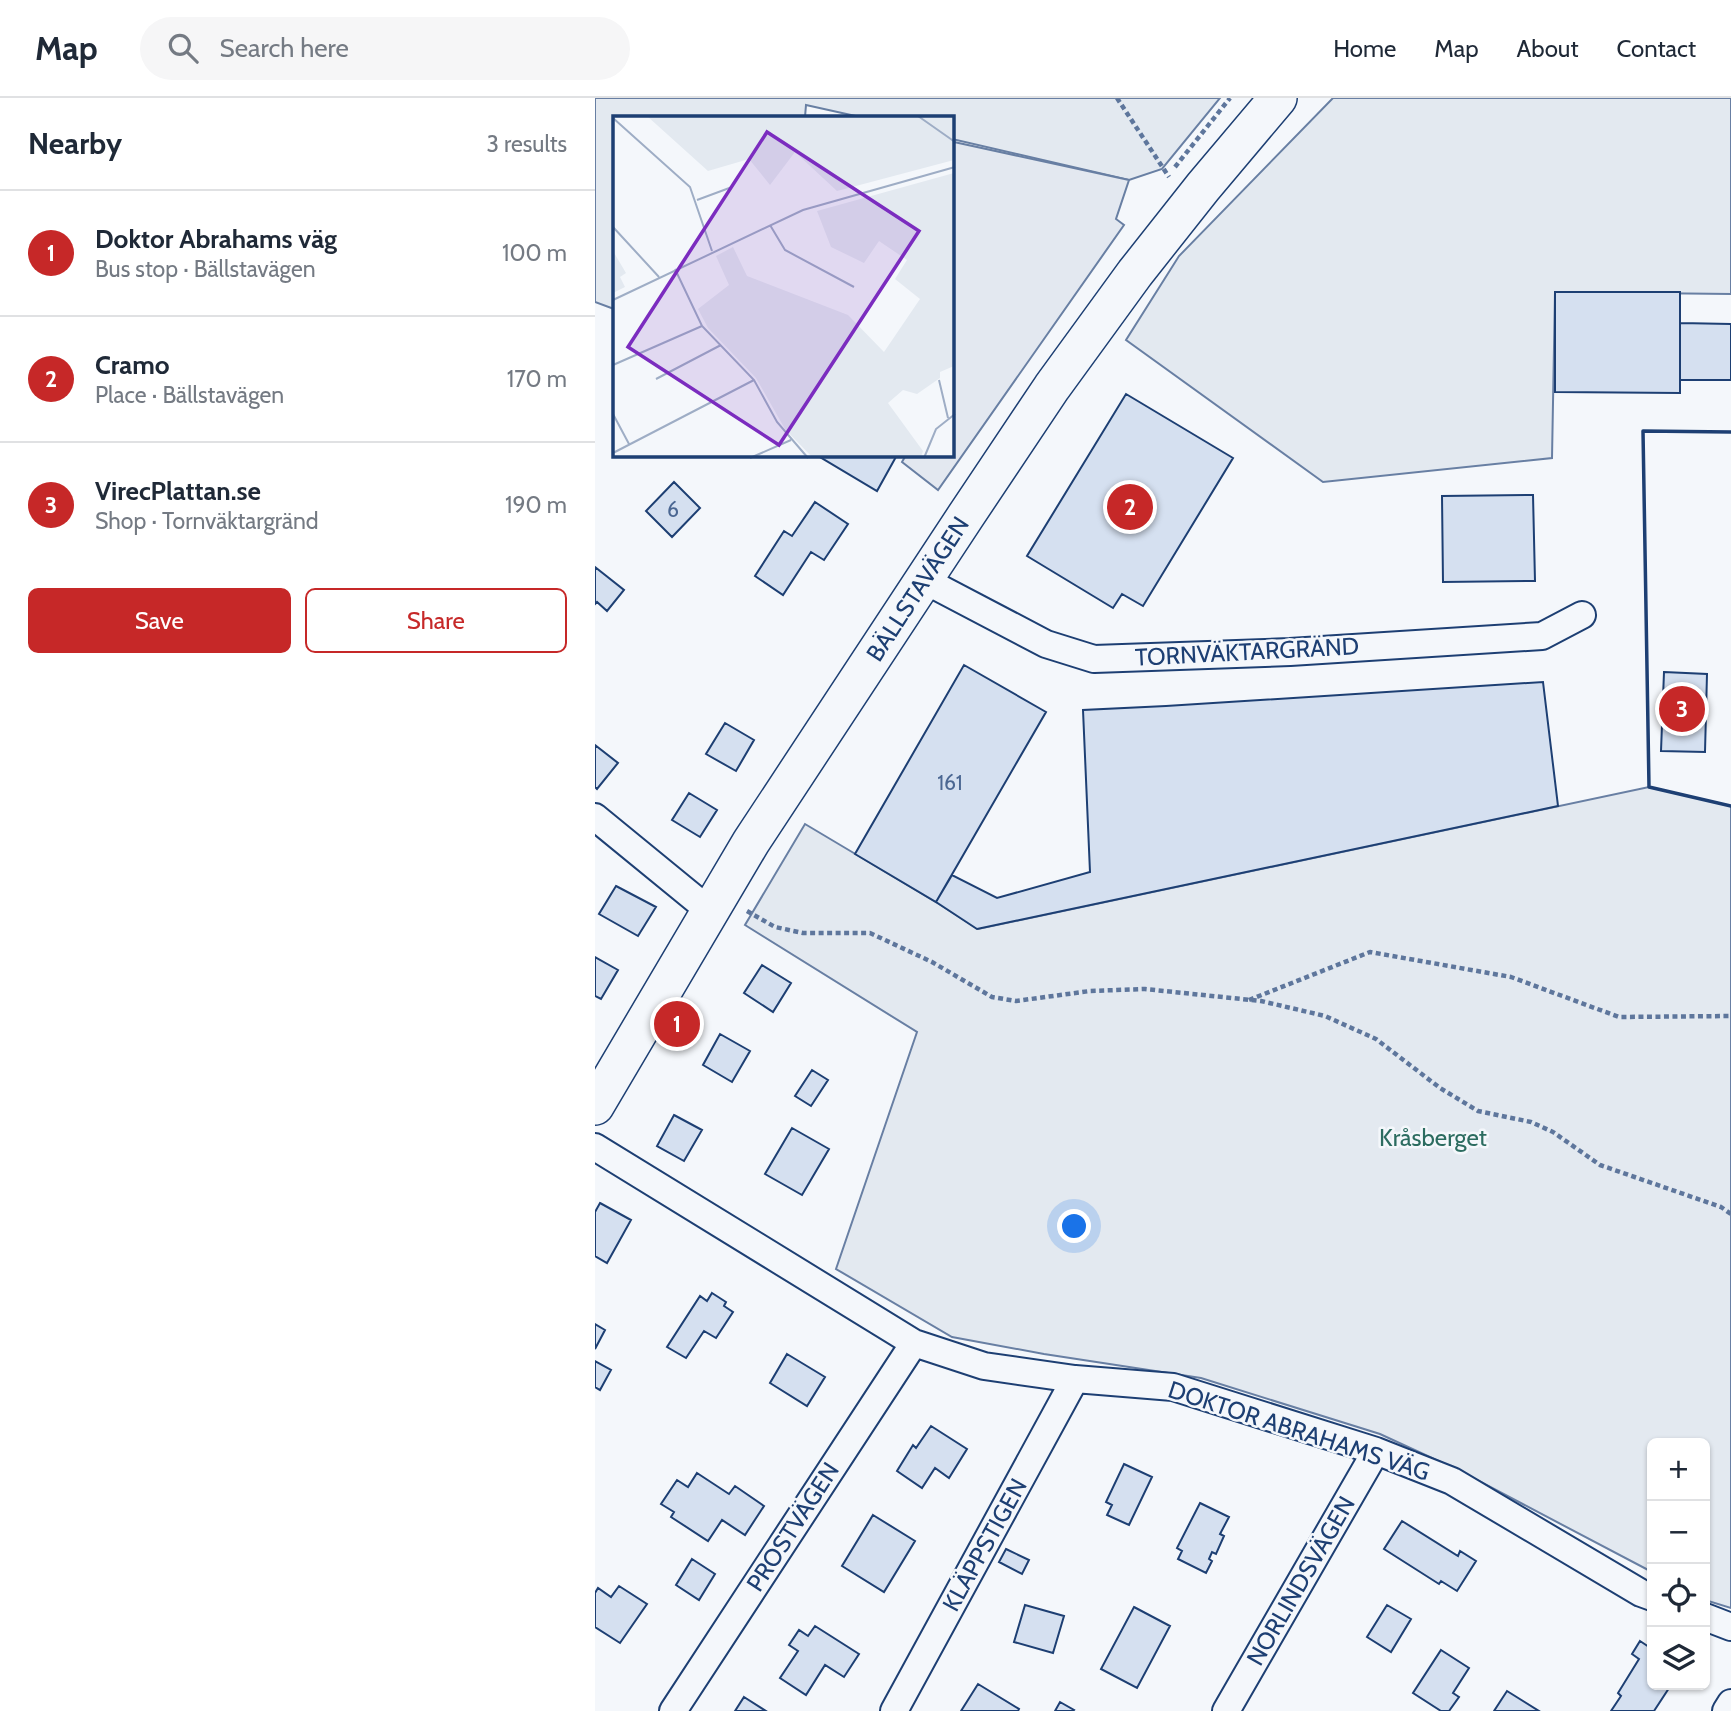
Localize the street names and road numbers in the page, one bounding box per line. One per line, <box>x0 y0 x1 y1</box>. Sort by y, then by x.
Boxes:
street label: BÄLLSTAVÄGEN <box>860 511 975 666</box>
street label: TORNVÄKTARGRÄND <box>1134 631 1360 672</box>
street label: DOKTOR ABRAHAMS VÄG <box>1165 1375 1434 1487</box>
street label: PROSTVÄGEN <box>740 1457 845 1597</box>
street label: KLÄPPSTIGEN <box>936 1473 1033 1616</box>
street label: NORLINDSVÄGEN <box>1240 1491 1361 1671</box>

